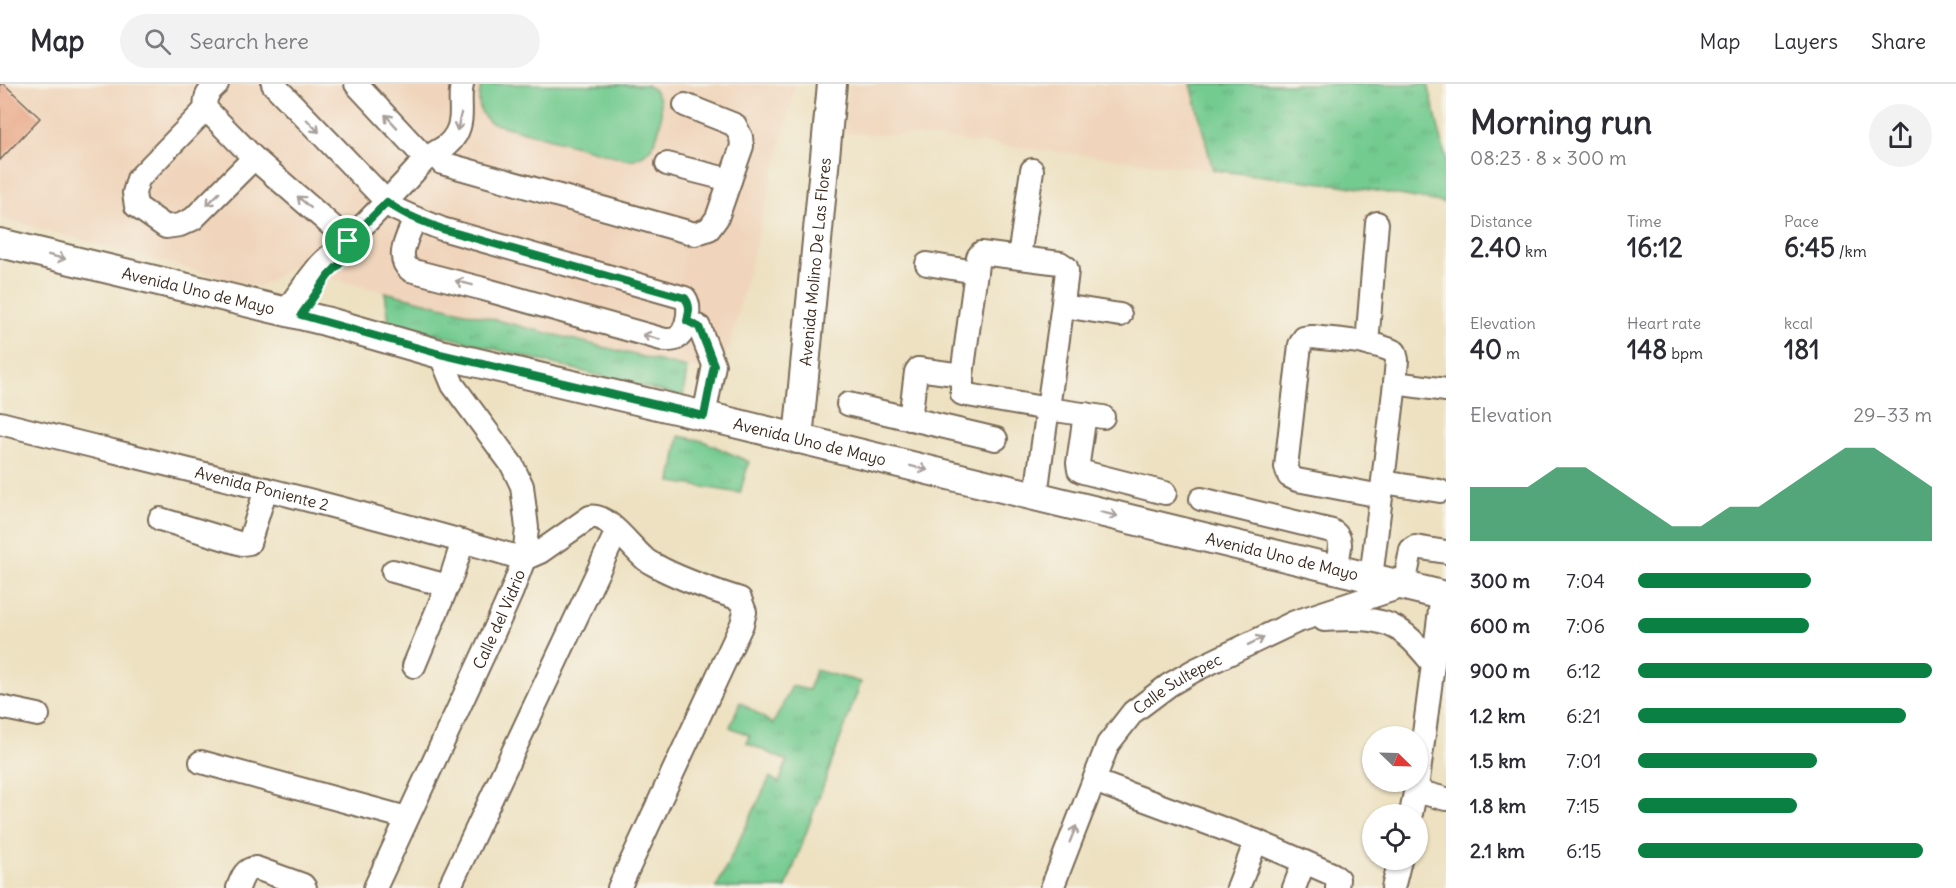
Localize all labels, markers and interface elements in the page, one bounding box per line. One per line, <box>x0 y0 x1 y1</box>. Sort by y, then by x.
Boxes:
search box <box>120 14 540 68</box>
text: Map <box>30 23 84 59</box>
icon: search <box>141 25 174 58</box>
text: Search here <box>189 27 309 55</box>
text: Map <box>1700 28 1740 55</box>
text: Layers <box>1773 28 1838 55</box>
text: Share <box>1871 28 1926 55</box>
text: Morning run <box>1470 101 1652 143</box>
button: share <box>1869 104 1932 167</box>
one-way arrow <box>453 112 464 131</box>
one-way arrow <box>384 114 398 129</box>
one-way arrow <box>306 119 321 134</box>
text: 08:23 · 8 × 300 m <box>1470 145 1627 170</box>
street label: Avenida Molino De Las Flores <box>795 157 835 367</box>
one-way arrow <box>205 192 220 207</box>
one-way arrow <box>297 195 312 209</box>
text: Distance <box>1470 211 1532 231</box>
text: Time <box>1627 211 1662 231</box>
text: Pace <box>1784 211 1819 231</box>
pin <box>322 215 373 266</box>
icon: arrive <box>331 224 364 257</box>
text: 2.40 <box>1470 231 1521 264</box>
text: 16:12 <box>1627 231 1683 264</box>
text: 6:45 <box>1784 231 1835 264</box>
text: km <box>1521 241 1547 261</box>
text: /km <box>1835 241 1867 261</box>
one-way arrow <box>47 251 66 263</box>
street label: Avenida Uno de Mayo <box>120 263 277 319</box>
one-way arrow <box>455 277 474 289</box>
text: Elevation <box>1470 313 1536 333</box>
text: Heart rate <box>1627 313 1701 333</box>
text: kcal <box>1784 313 1813 333</box>
one-way arrow <box>642 330 661 342</box>
text: 40 <box>1470 333 1502 366</box>
text: 148 <box>1627 333 1667 366</box>
text: 181 <box>1784 333 1820 366</box>
text: m <box>1502 343 1520 363</box>
text: bpm <box>1667 343 1703 363</box>
text: Elevation <box>1470 402 1552 427</box>
text: 29–33 m <box>1853 402 1932 427</box>
street label: Avenida Uno de Mayo <box>732 413 888 470</box>
street label: Avenida Poniente 2 <box>193 462 331 515</box>
one-way arrow <box>909 463 928 475</box>
one-way arrow <box>1099 509 1118 521</box>
street label: Avenida Uno de Mayo <box>1204 528 1361 584</box>
street label: Calle del Vidrio <box>468 567 529 672</box>
text: 300 m <box>1470 568 1530 593</box>
text: 7:04 <box>1566 568 1605 593</box>
text: 600 m <box>1470 613 1530 638</box>
text: 7:06 <box>1566 613 1605 638</box>
one-way arrow <box>1246 634 1264 646</box>
street label: Calle Sultepec <box>1129 649 1225 719</box>
text: 900 m <box>1470 658 1530 683</box>
text: 6:12 <box>1566 658 1601 683</box>
text: 1.2 km <box>1470 703 1526 728</box>
text: 6:21 <box>1566 703 1601 728</box>
north arrow <box>1362 726 1428 792</box>
map controls <box>1362 726 1428 870</box>
text: 1.5 km <box>1470 748 1526 773</box>
text: 7:01 <box>1566 748 1601 773</box>
text: 1.8 km <box>1470 793 1526 818</box>
text: 7:15 <box>1566 793 1600 818</box>
button: locate <box>1362 804 1428 870</box>
one-way arrow <box>1068 825 1079 843</box>
text: 2.1 km <box>1470 838 1525 863</box>
text: 6:15 <box>1566 838 1602 863</box>

